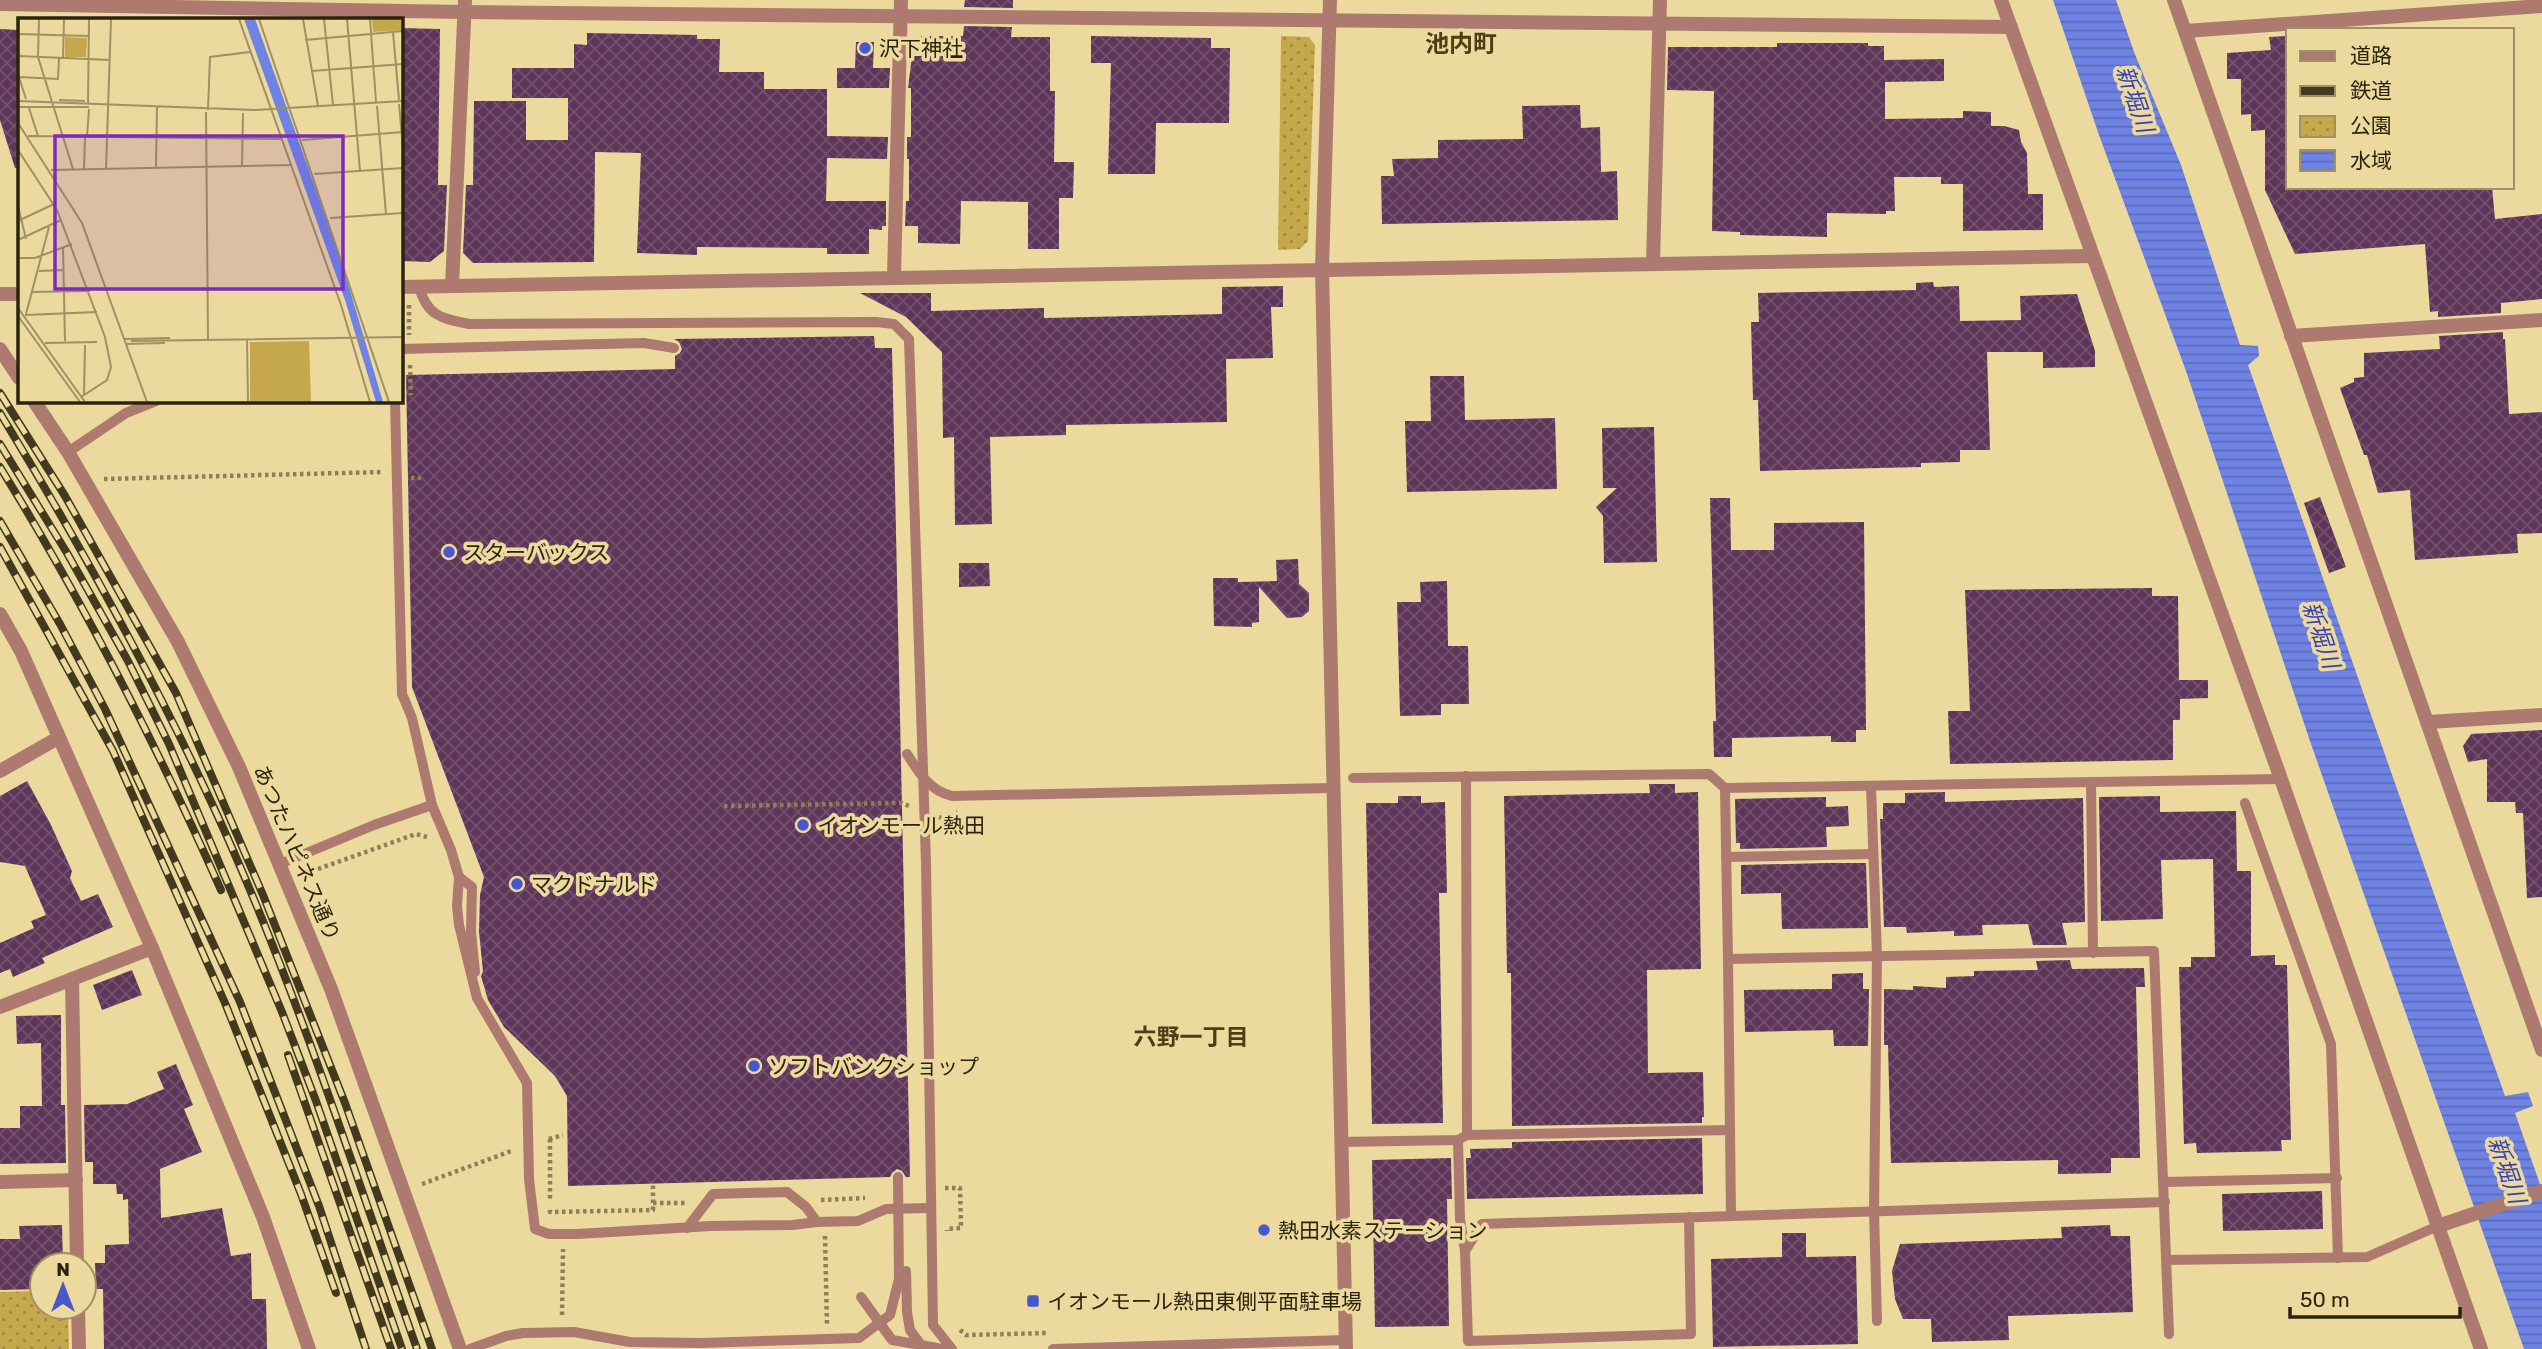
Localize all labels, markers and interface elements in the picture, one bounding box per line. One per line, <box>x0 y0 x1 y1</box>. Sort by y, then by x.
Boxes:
inset map <box>18 18 402 402</box>
legend <box>2286 28 2514 189</box>
district label: 池内町 <box>1425 30 1497 58</box>
place label: 沢下神社 <box>879 36 963 61</box>
marker: 沢下神社 <box>857 40 873 56</box>
text: 道路 <box>2350 43 2392 68</box>
water label: 新堀川 <box>2111 62 2160 139</box>
text: 鉄道 <box>2350 78 2392 103</box>
text: 公園 <box>2350 113 2392 138</box>
text: 水域 <box>2350 148 2392 173</box>
place label: スターバックス <box>463 540 609 565</box>
marker: スターバックス <box>441 544 457 560</box>
water label: 新堀川 <box>2297 598 2346 675</box>
street label: あつたハピネス通り <box>249 761 345 945</box>
place label: イオンモール熱田 <box>817 813 985 838</box>
marker: イオンモール熱田 <box>795 817 811 833</box>
place label: マクドナルド <box>531 872 657 897</box>
marker: マクドナルド <box>509 876 525 892</box>
district label: 六野一丁目 <box>1134 1023 1249 1051</box>
place label: ソフトバンクショップ <box>768 1054 979 1079</box>
marker: ソフトバンクショップ <box>746 1058 762 1074</box>
water label: 新堀川 <box>2483 1133 2532 1210</box>
place label: 熱田水素ステーション <box>1278 1218 1488 1243</box>
marker: 熱田水素ステーション <box>1256 1222 1272 1238</box>
north arrow <box>28 1251 98 1321</box>
text: N <box>56 1258 70 1281</box>
scale bar <box>2290 1276 2460 1320</box>
text: 50 m <box>2300 1287 2350 1312</box>
place label: イオンモール熱田東側平面駐車場 <box>1047 1289 1362 1314</box>
marker: イオンモール熱田東側平面駐車場 <box>1025 1293 1041 1309</box>

